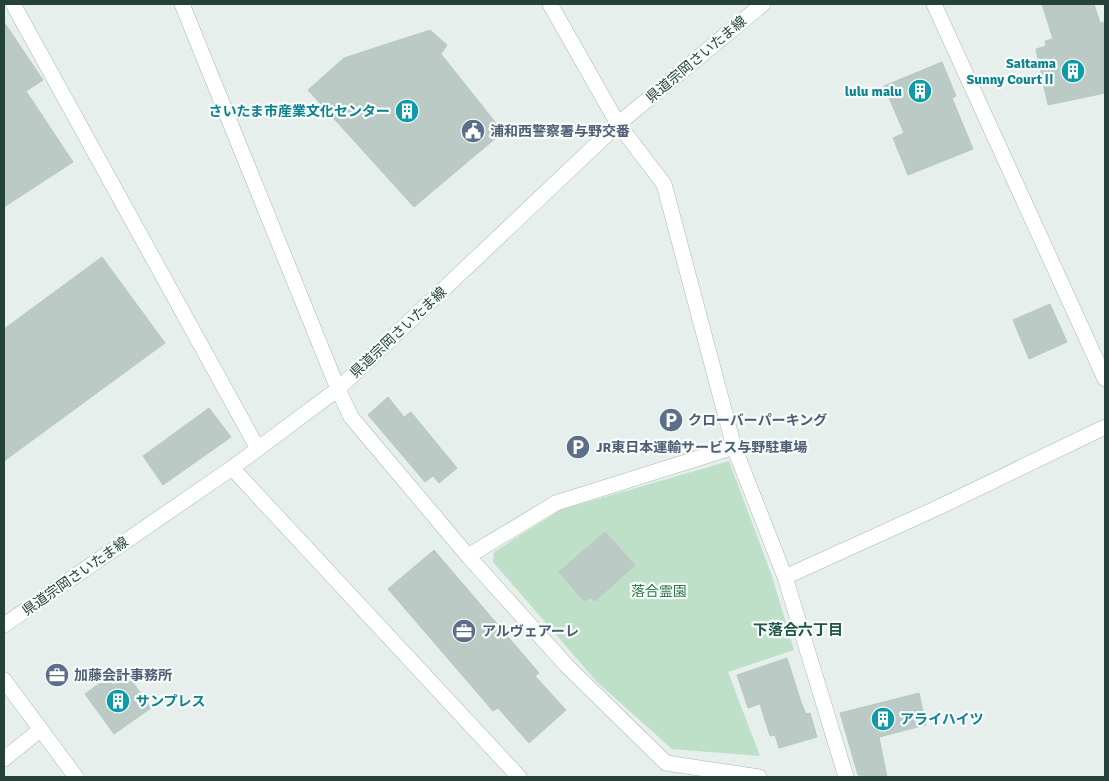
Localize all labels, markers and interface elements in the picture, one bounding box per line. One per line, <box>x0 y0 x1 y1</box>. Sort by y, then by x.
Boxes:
street label: 県道宗岡さいたま線 <box>643 13 750 106</box>
place label: Saitama Sunny CourtⅡ <box>967 55 1056 88</box>
building icon: Saitama Sunny CourtⅡ <box>1060 58 1086 84</box>
building icon: lulu malu <box>907 78 933 104</box>
place label: lulu malu <box>845 83 902 100</box>
building icon: さいたま市産業文化センター <box>394 98 420 124</box>
place label: さいたま市産業文化センター <box>208 103 390 120</box>
public building icon: 浦和西警察署与野交番 <box>460 118 486 144</box>
place label: 浦和西警察署与野交番 <box>490 123 630 140</box>
street label: 県道宗岡さいたま線 <box>347 283 450 381</box>
parking icon: クローバーパーキング <box>658 407 684 433</box>
place label: クローバーパーキング <box>688 412 827 429</box>
parking icon: JR東日本運輸サービス与野駐車場 <box>565 434 591 460</box>
place label: JR東日本運輸サービス与野駐車場 <box>596 439 807 456</box>
street label: 県道宗岡さいたま線 <box>19 533 132 619</box>
park label: 落合霊園 <box>631 583 687 600</box>
office icon: アルヴェアーレ <box>451 618 477 644</box>
district label: 下落合六丁目 <box>753 621 843 639</box>
place label: アルヴェアーレ <box>482 623 579 640</box>
office icon: 加藤会計事務所 <box>44 662 70 688</box>
place label: 加藤会計事務所 <box>74 667 172 684</box>
building icon: サンプレス <box>105 688 131 714</box>
place label: サンプレス <box>136 693 206 710</box>
building icon: アライハイツ <box>870 706 896 732</box>
place label: アライハイツ <box>900 711 983 728</box>

